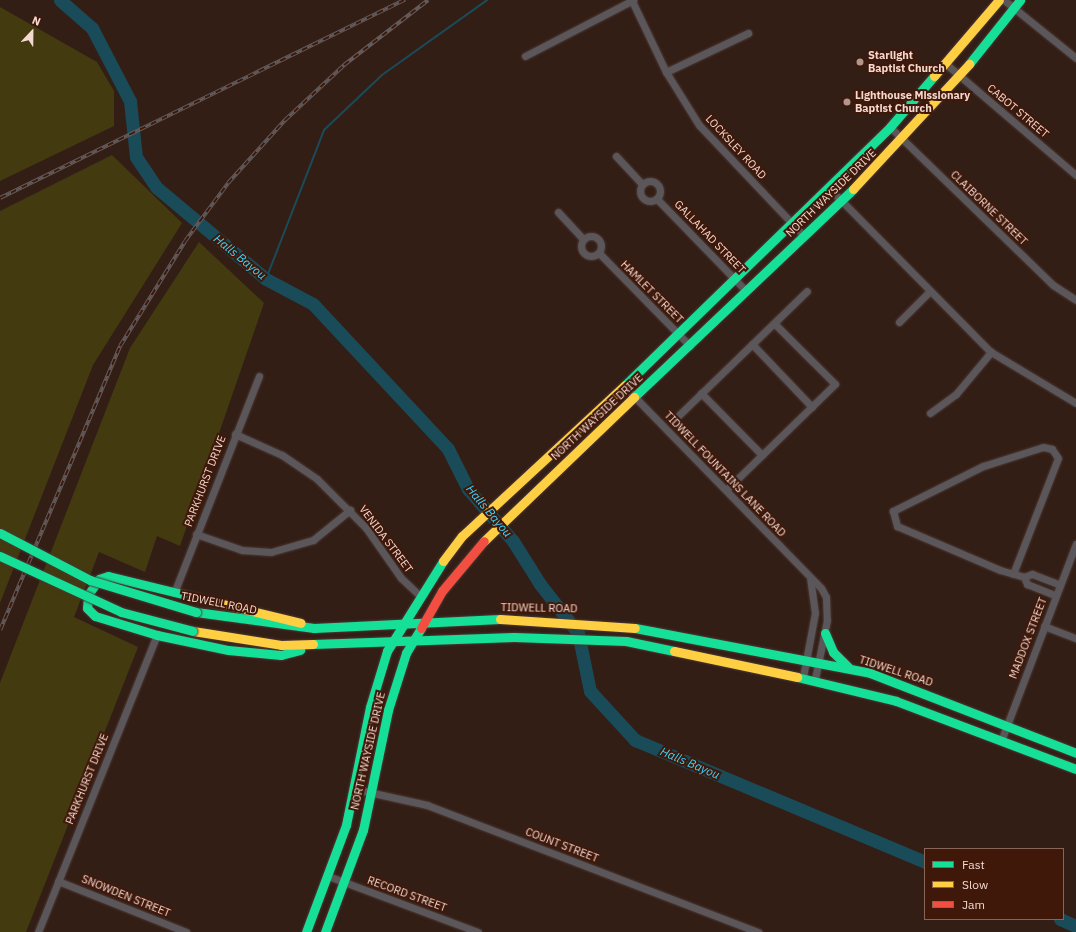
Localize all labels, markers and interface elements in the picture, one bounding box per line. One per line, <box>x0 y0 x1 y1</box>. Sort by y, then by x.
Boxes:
north arrow <box>12 12 52 52</box>
text: N <box>30 13 43 29</box>
place label: Starlight Baptist Church <box>868 49 945 75</box>
marker: Starlight Baptist Church <box>855 57 865 67</box>
street label: CABOT STREET <box>985 81 1051 141</box>
place label: Lighthouse Missionary Baptist Church <box>855 89 970 115</box>
marker: Lighthouse Missionary Baptist Church <box>842 97 852 107</box>
street label: LOCKSLEY ROAD <box>703 112 769 182</box>
street label: NORTH WAYSIDE DRIVE <box>783 146 879 240</box>
street label: CLAIBORNE STREET <box>948 168 1030 248</box>
street label: GALLAHAD STREET <box>672 198 748 276</box>
water label: Halls Bayou <box>211 231 269 283</box>
street label: HAMLET STREET <box>618 258 686 326</box>
street label: NORTH WAYSIDE DRIVE <box>548 371 646 463</box>
street label: TIDWELL FOUNTAINS LANE ROAD <box>662 409 788 539</box>
street label: PARKHURST DRIVE <box>182 434 228 528</box>
water label: Halls Bayou <box>463 482 515 540</box>
street label: VENIDA STREET <box>356 503 416 575</box>
street label: TIDWELL ROAD <box>180 589 258 617</box>
street label: MADDOX STREET <box>1006 595 1050 681</box>
street label: TIDWELL ROAD <box>500 601 578 615</box>
street label: TIDWELL ROAD <box>857 653 935 689</box>
street label: NORTH WAYSIDE DRIVE <box>348 691 388 811</box>
street label: PARKHURST DRIVE <box>63 732 111 826</box>
water label: Halls Bayou <box>658 744 722 782</box>
street label: COUNT STREET <box>524 825 600 865</box>
legend <box>924 848 1064 920</box>
text: Fast <box>962 857 985 872</box>
street label: SNOWDEN STREET <box>80 872 172 920</box>
street label: RECORD STREET <box>365 873 449 915</box>
text: Slow <box>962 877 988 892</box>
text: Jam <box>962 897 985 912</box>

